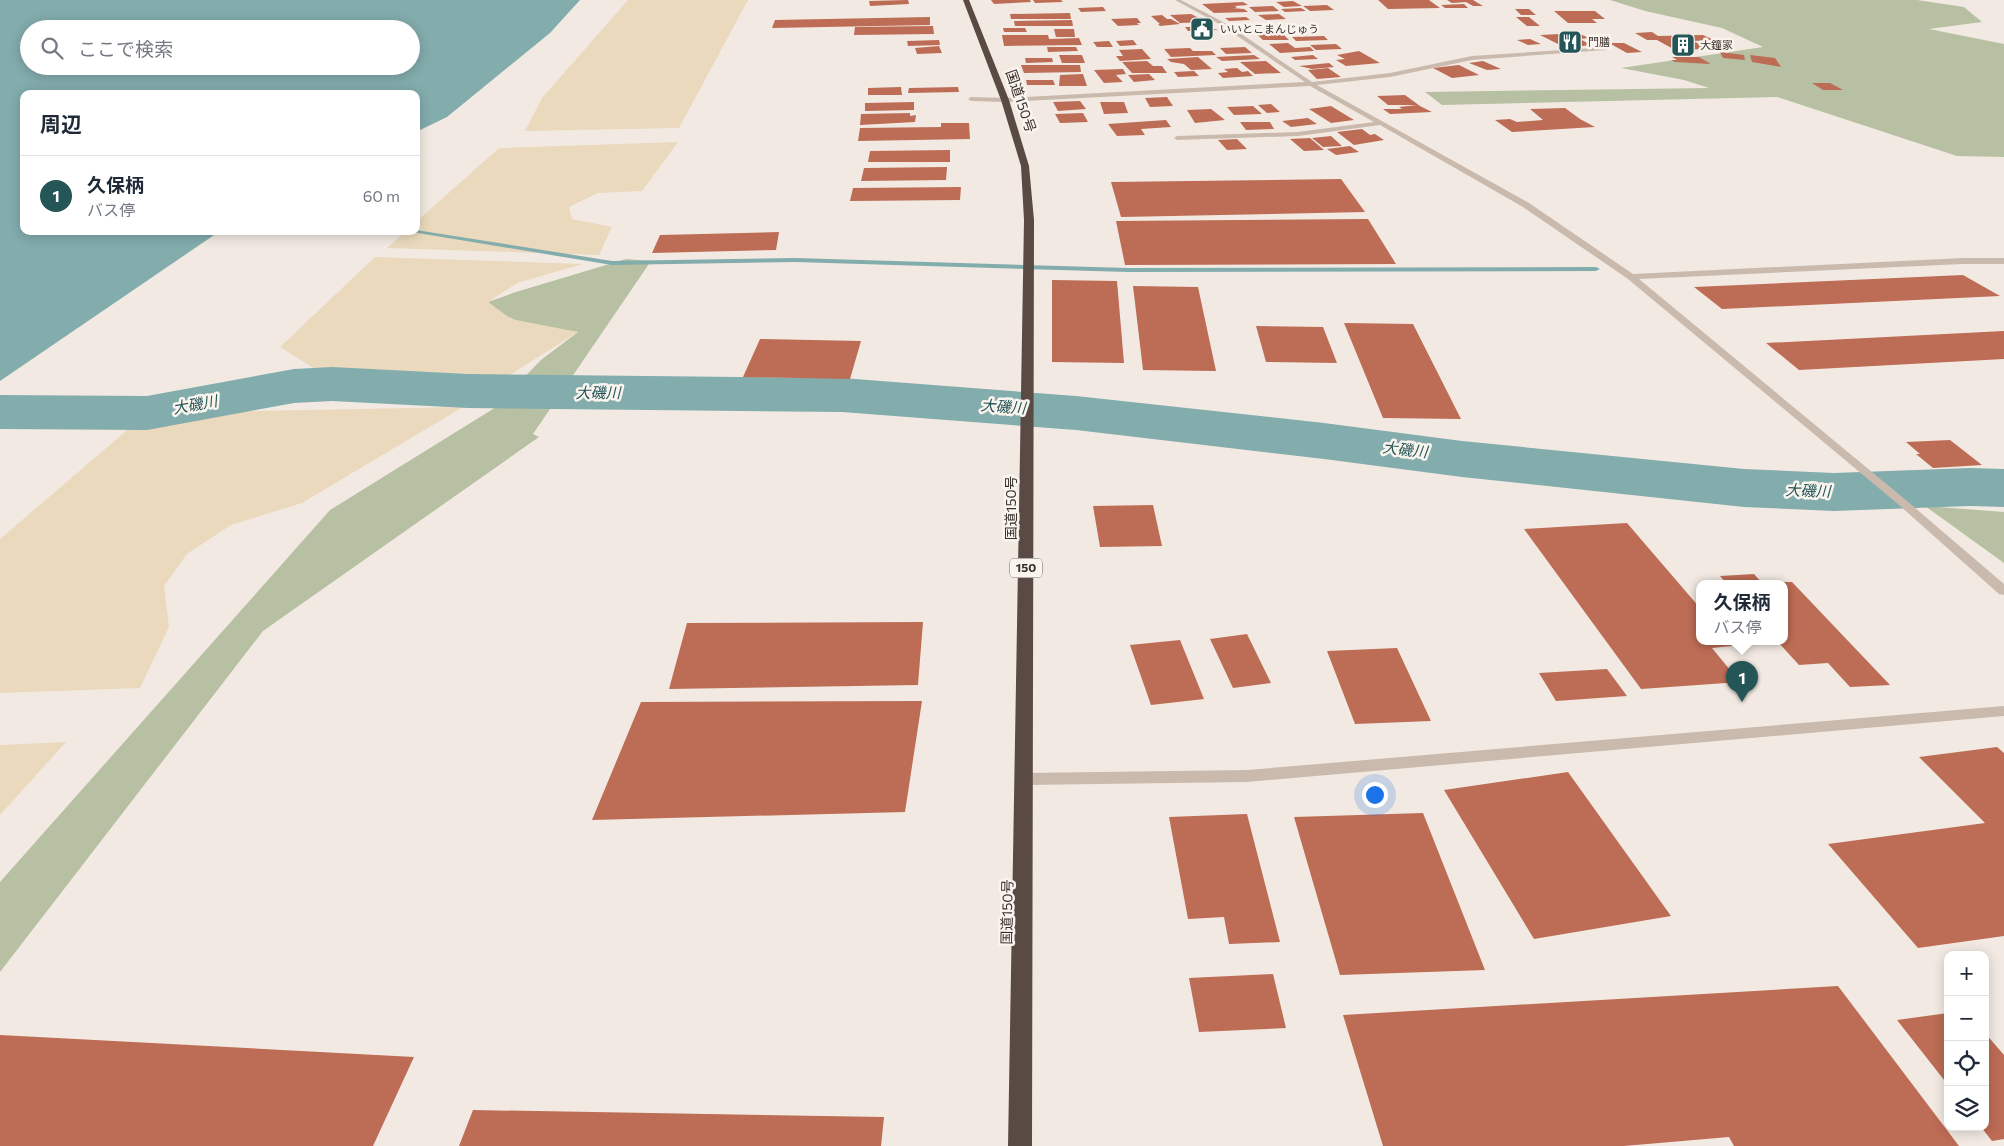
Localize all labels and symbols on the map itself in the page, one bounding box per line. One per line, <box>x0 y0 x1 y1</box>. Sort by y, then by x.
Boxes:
public building icon: いいとこまんじゅう <box>1189 16 1215 42</box>
place label: いいとこまんじゅう <box>1220 22 1319 35</box>
restaurant icon: 門膳 <box>1557 29 1583 55</box>
building icon: 大鐘家 <box>1670 32 1696 58</box>
place label: 門膳 <box>1588 35 1610 48</box>
place label: 大鐘家 <box>1700 38 1733 51</box>
street label: 国道150号 <box>1003 67 1040 134</box>
water label: 大磯川 <box>575 383 622 401</box>
water label: 大磯川 <box>171 391 221 417</box>
water label: 大磯川 <box>980 395 1028 417</box>
water label: 大磯川 <box>1382 438 1430 461</box>
street label: 国道150号 <box>1002 475 1019 541</box>
water label: 大磯川 <box>1785 480 1833 500</box>
road number: 150 <box>1010 558 1042 578</box>
pin: 1 <box>1726 661 1758 702</box>
your location <box>1362 782 1388 808</box>
street label: 国道150号 <box>997 879 1016 945</box>

